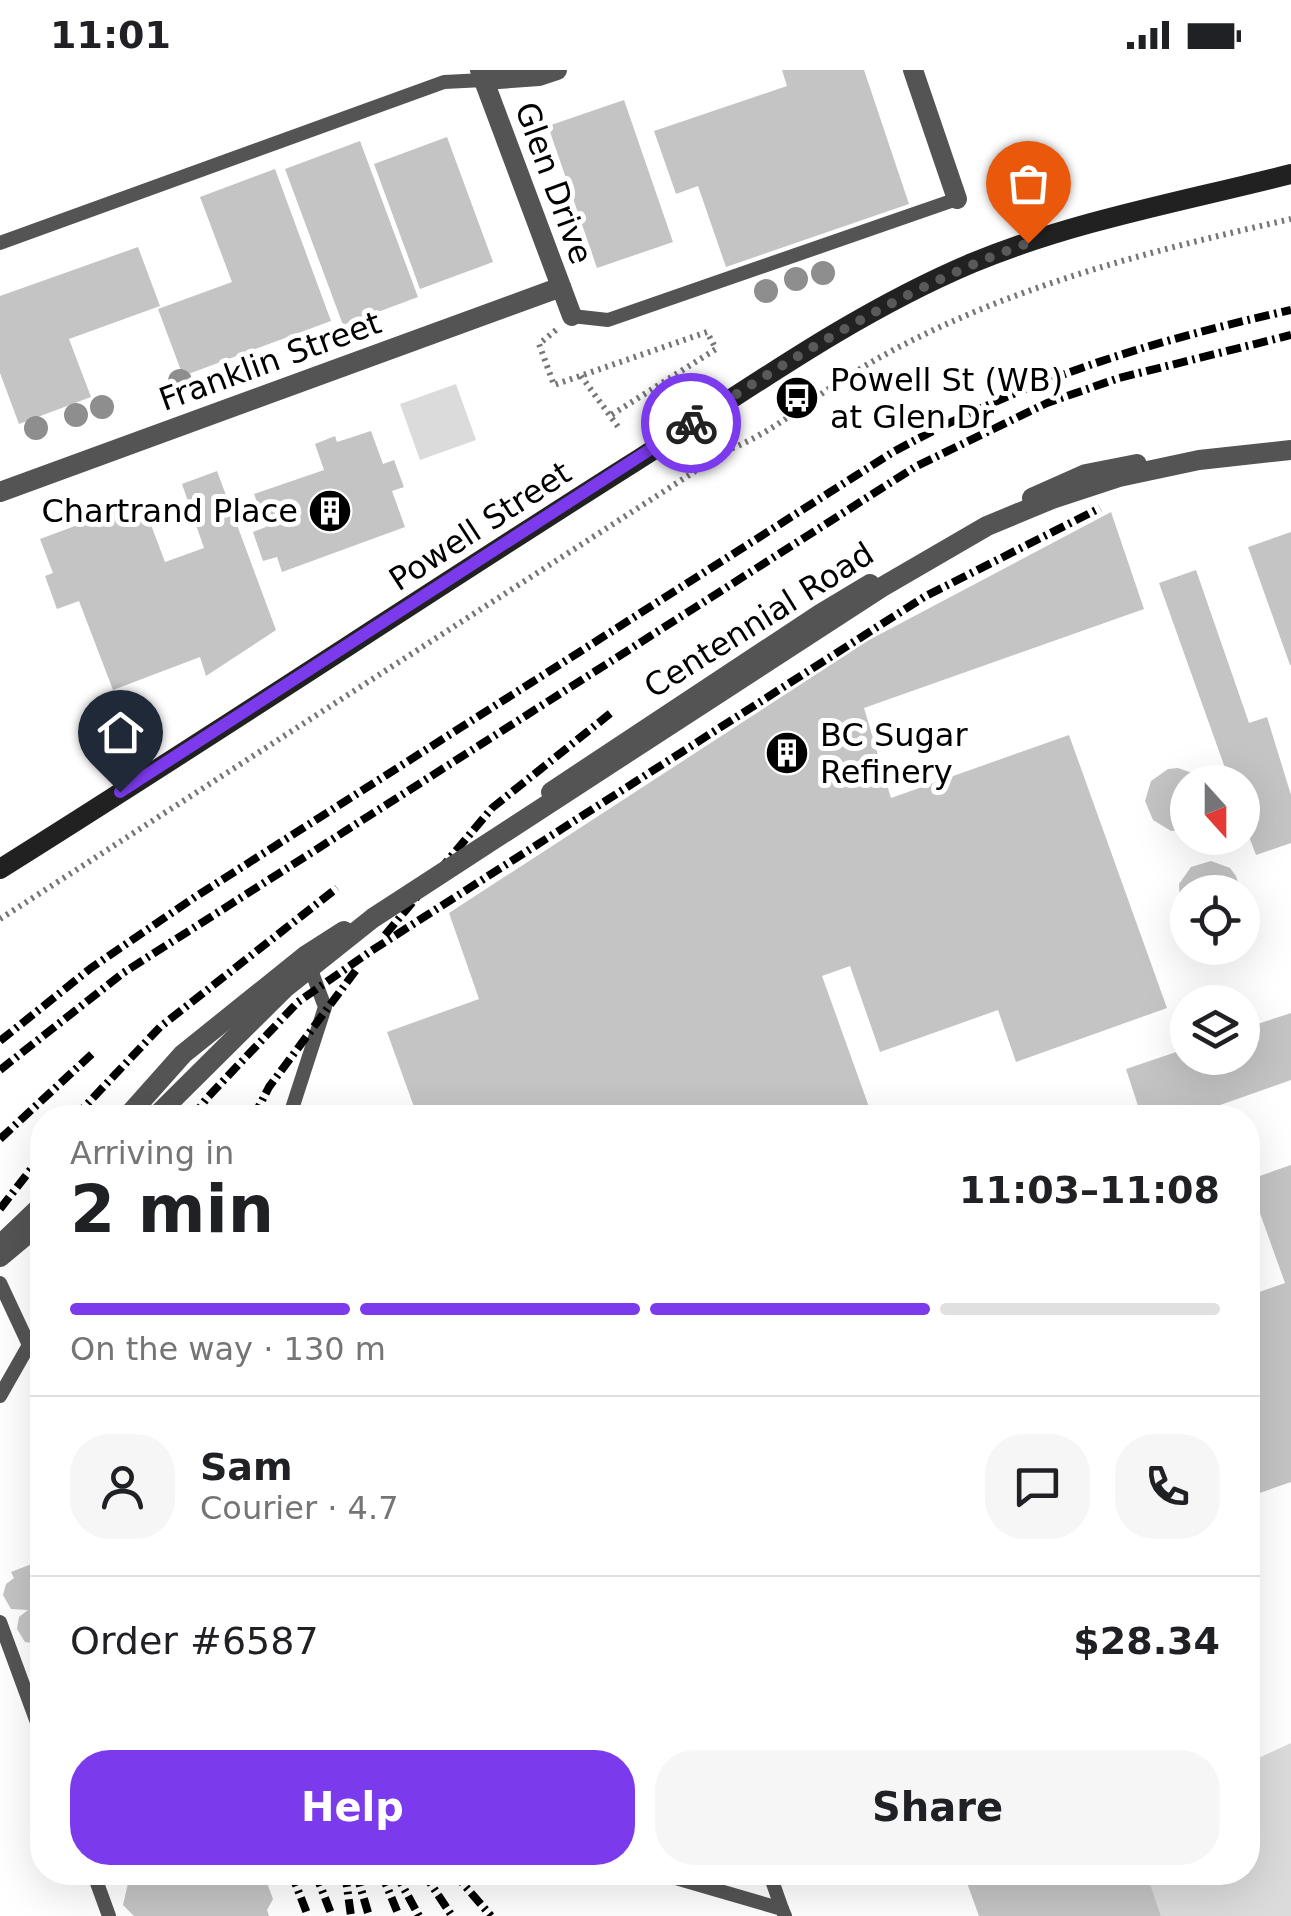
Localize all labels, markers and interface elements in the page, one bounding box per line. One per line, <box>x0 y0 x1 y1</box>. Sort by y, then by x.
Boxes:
text: 11:01 <box>50 13 171 57</box>
street label: Glen Drive <box>507 97 601 269</box>
pin <box>986 141 1071 244</box>
icon: bag <box>1001 156 1056 211</box>
street label: Franklin Street <box>154 303 386 419</box>
place label: Powell St (WB) at Glen Dr <box>830 361 1063 436</box>
courier <box>641 373 741 473</box>
bus stop icon: Powell St (WB) at Glen Dr <box>774 375 820 421</box>
icon: bike <box>664 396 719 451</box>
street label: Powell Street <box>382 453 578 599</box>
building icon: Chartrand Place <box>307 488 353 534</box>
place label: Chartrand Place <box>41 492 298 530</box>
street label: Centennial Road <box>637 534 881 706</box>
pin <box>78 690 163 793</box>
icon: home <box>93 705 148 760</box>
place label: BC Sugar Refinery <box>820 716 968 791</box>
building icon: BC Sugar Refinery <box>764 730 810 776</box>
north arrow <box>1170 765 1260 855</box>
map controls <box>1170 765 1260 1075</box>
button: locate <box>1170 875 1260 965</box>
button: layers <box>1170 985 1260 1075</box>
text: Arriving in <box>70 1134 234 1172</box>
text: 11:03–11:08 <box>959 1168 1220 1212</box>
text: 2 min <box>70 1172 274 1247</box>
text: On the way · 130 m <box>70 1330 386 1368</box>
button: person <box>70 1434 175 1539</box>
button: chat <box>985 1434 1090 1539</box>
button: phone <box>1115 1434 1220 1539</box>
text: Sam <box>200 1445 293 1489</box>
text: Courier · 4.7 <box>200 1489 399 1527</box>
text: Order #6587 <box>70 1619 319 1663</box>
text: $28.34 <box>1073 1619 1220 1663</box>
button: Help <box>70 1750 635 1865</box>
button: Share <box>655 1750 1220 1865</box>

